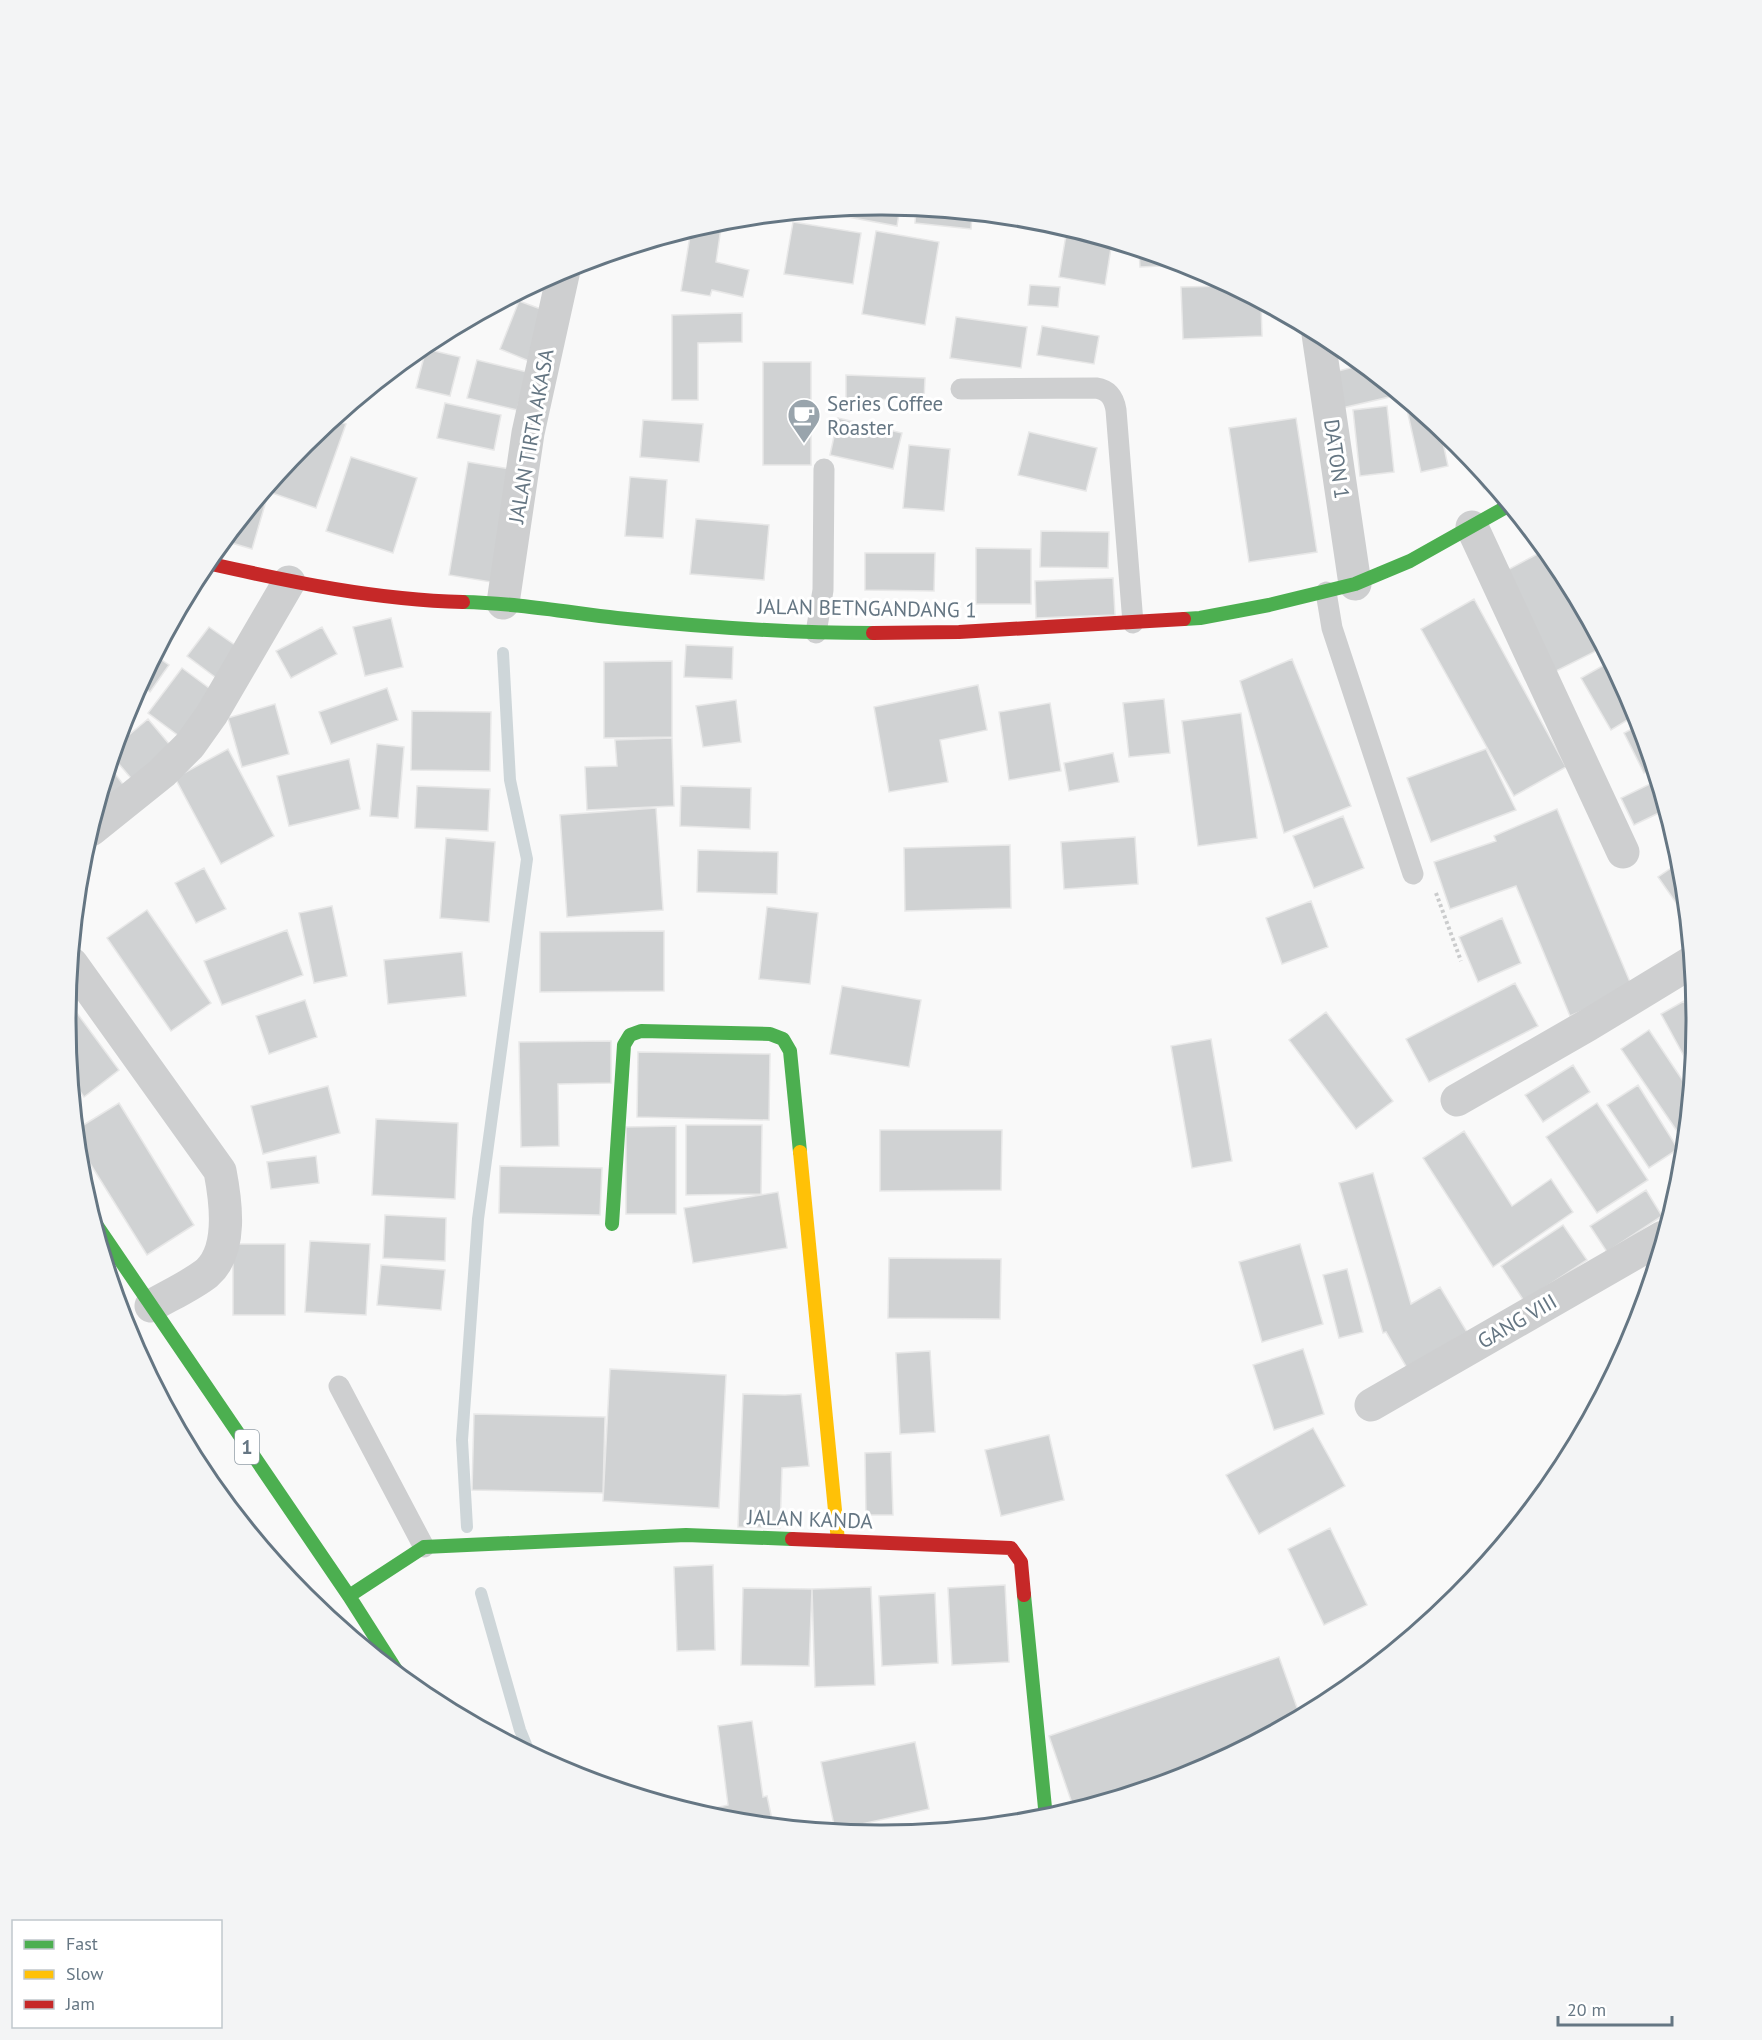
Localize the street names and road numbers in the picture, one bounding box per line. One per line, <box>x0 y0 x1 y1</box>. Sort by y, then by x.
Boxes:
street label: JALAN TIRTA AKASA <box>502 346 560 526</box>
street label: DATON 1 <box>1318 417 1356 501</box>
street label: JALAN BETNGANDANG 1 <box>756 593 977 623</box>
street label: GANG VIII <box>1472 1287 1562 1355</box>
road number: 1 <box>235 1430 259 1464</box>
street label: JALAN KANDA <box>746 1503 874 1535</box>

